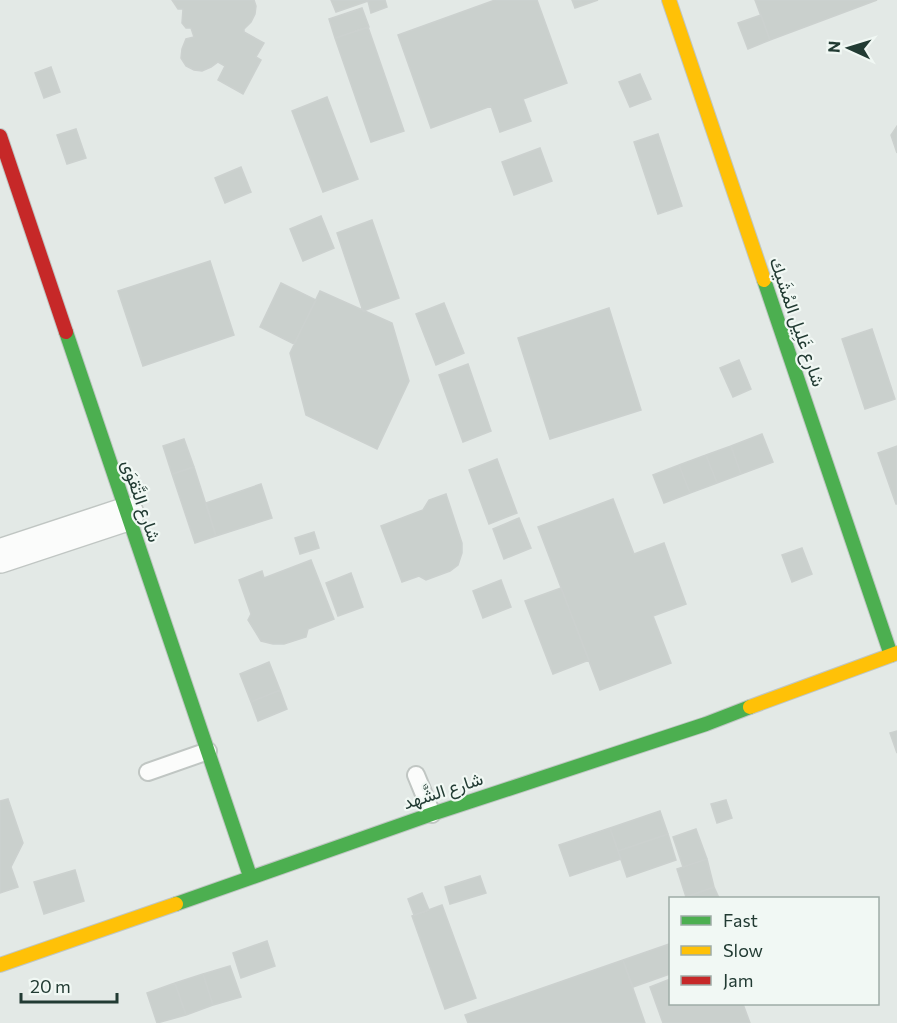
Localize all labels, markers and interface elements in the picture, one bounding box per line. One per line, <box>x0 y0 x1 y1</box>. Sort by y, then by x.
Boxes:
north arrow <box>819 18 879 78</box>
text: N <box>824 40 843 54</box>
street label: شارع غَلِيل المُشَيك <box>764 254 830 390</box>
street label: شارع التَّقوَى <box>116 457 166 545</box>
street label: شارع الشَّهد <box>400 766 486 815</box>
legend <box>669 897 879 1005</box>
text: Fast <box>723 909 758 931</box>
text: Slow <box>723 939 763 961</box>
scale bar <box>21 966 117 1004</box>
text: Jam <box>723 969 753 991</box>
text: 20 m <box>30 975 71 997</box>

